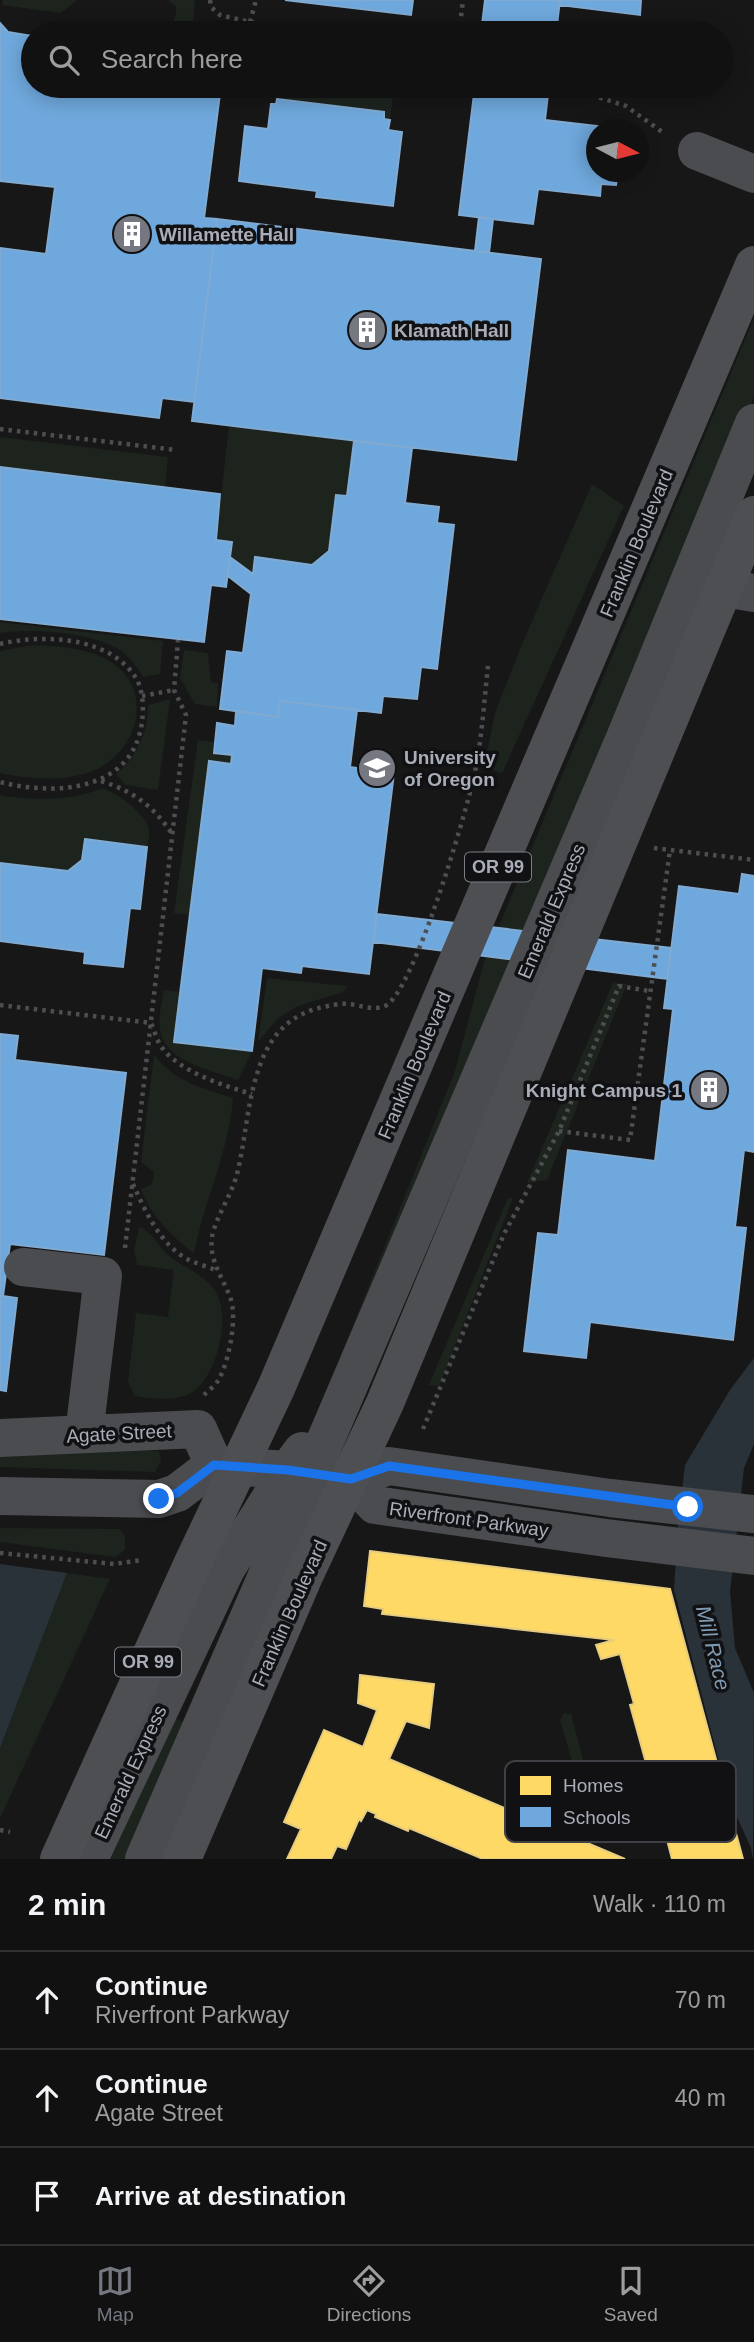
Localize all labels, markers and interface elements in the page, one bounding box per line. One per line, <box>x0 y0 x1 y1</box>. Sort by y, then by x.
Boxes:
search box <box>21 21 733 98</box>
icon: search <box>45 41 83 79</box>
text: Search here <box>101 44 243 74</box>
north arrow <box>586 119 649 182</box>
building icon: Willamette Hall <box>111 213 153 255</box>
place label: Willamette Hall <box>159 224 294 245</box>
building icon: Klamath Hall <box>346 309 388 351</box>
place label: Klamath Hall <box>394 320 509 341</box>
street label: Franklin Boulevard <box>596 466 677 620</box>
school or university icon: University of Oregon <box>356 747 398 789</box>
place label: University of Oregon <box>404 747 496 790</box>
street label: Emerald Express <box>514 841 589 982</box>
road number: OR 99 <box>465 852 531 882</box>
street label: Franklin Boulevard <box>374 988 455 1142</box>
building icon: Knight Campus 1 <box>688 1069 730 1111</box>
place label: Knight Campus 1 <box>526 1080 682 1101</box>
street label: Agate Street <box>66 1420 173 1447</box>
route end <box>143 1483 174 1514</box>
route start <box>672 1491 703 1522</box>
street label: Riverfront Parkway <box>388 1498 550 1541</box>
street label: Franklin Boulevard <box>248 1537 331 1690</box>
water label: Mill Race <box>692 1603 735 1693</box>
road number: OR 99 <box>115 1647 181 1676</box>
street label: Emerald Express <box>90 1702 171 1842</box>
legend <box>505 1761 736 1842</box>
text: Homes <box>563 1775 623 1796</box>
text: Schools <box>563 1807 631 1828</box>
text: 2 min <box>28 1888 106 1921</box>
text: Walk · 110 m <box>593 1891 726 1917</box>
text: Continue <box>95 1971 208 2001</box>
icon: ahead <box>28 1981 66 2019</box>
text: 70 m <box>675 1987 726 2013</box>
text: Riverfront Parkway <box>95 2002 289 2028</box>
text: Continue <box>95 2069 208 2099</box>
icon: ahead <box>28 2079 66 2117</box>
text: 40 m <box>675 2085 726 2111</box>
text: Agate Street <box>95 2100 223 2126</box>
icon: arrive <box>28 2177 66 2215</box>
text: Arrive at destination <box>95 2181 346 2211</box>
tab: Map <box>96 2262 134 2326</box>
tab: Directions <box>327 2262 411 2326</box>
tab: Saved <box>604 2262 658 2326</box>

